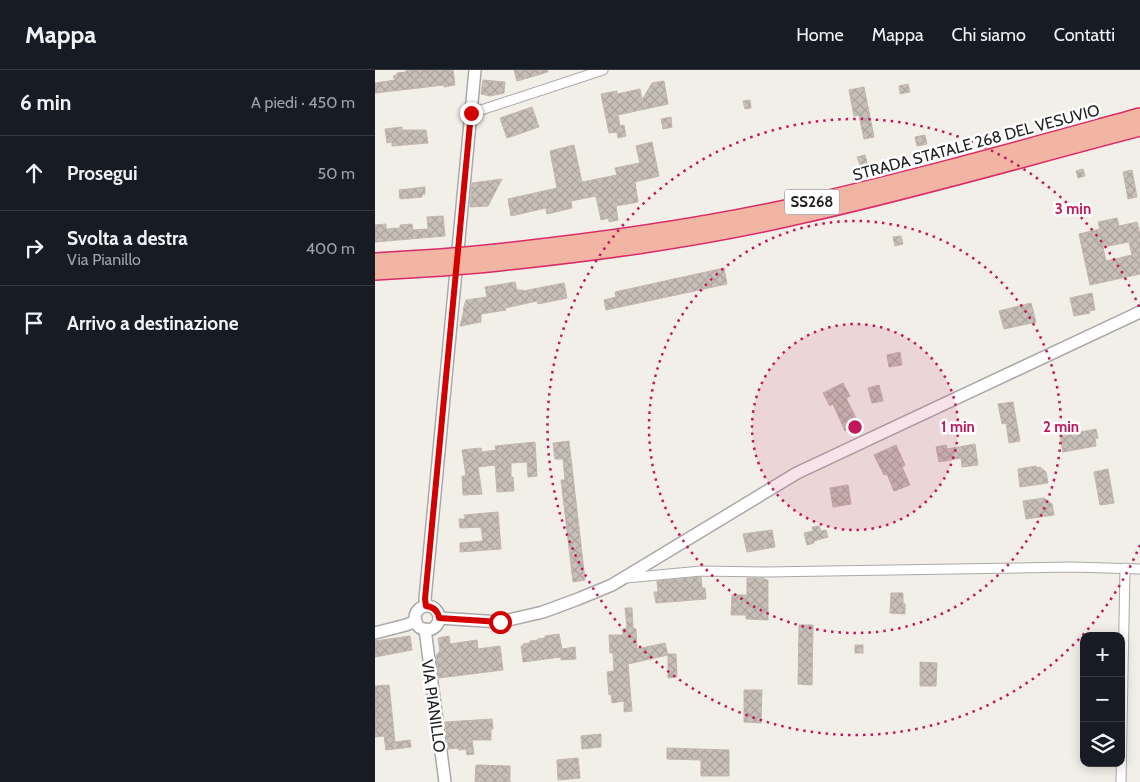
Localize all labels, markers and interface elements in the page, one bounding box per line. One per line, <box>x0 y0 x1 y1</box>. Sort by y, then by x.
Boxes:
text: Mappa <box>25 20 96 49</box>
text: Home <box>796 24 844 46</box>
text: Mappa <box>872 24 924 46</box>
text: Chi siamo <box>952 24 1026 46</box>
text: Contatti <box>1054 24 1115 46</box>
text: 6 min <box>20 90 71 115</box>
text: A piedi · 450 m <box>251 93 355 112</box>
street label: STRADA STATALE 268 DEL VESUVIO <box>851 100 1102 185</box>
route end <box>460 102 483 125</box>
icon: ahead <box>20 159 48 187</box>
text: Prosegui <box>67 162 138 185</box>
text: 50 m <box>318 164 355 183</box>
road number: SS268 <box>785 190 839 214</box>
text: 3 min <box>1055 200 1091 218</box>
text: Svolta a destra <box>67 227 188 250</box>
icon: right <box>20 234 48 262</box>
text: 400 m <box>306 239 355 258</box>
text: Via Pianillo <box>67 250 141 269</box>
icon: arrive <box>20 309 48 337</box>
text: Arrivo a destinazione <box>67 312 238 335</box>
centre of rings <box>846 418 864 436</box>
text: 1 min <box>941 418 975 436</box>
text: 2 min <box>1043 418 1079 436</box>
route start <box>489 611 512 634</box>
map controls <box>1080 632 1125 767</box>
button: + <box>1080 632 1125 677</box>
street label: VIA PIANILLO <box>418 658 449 754</box>
button: − <box>1080 677 1125 722</box>
button: layers <box>1080 722 1125 767</box>

